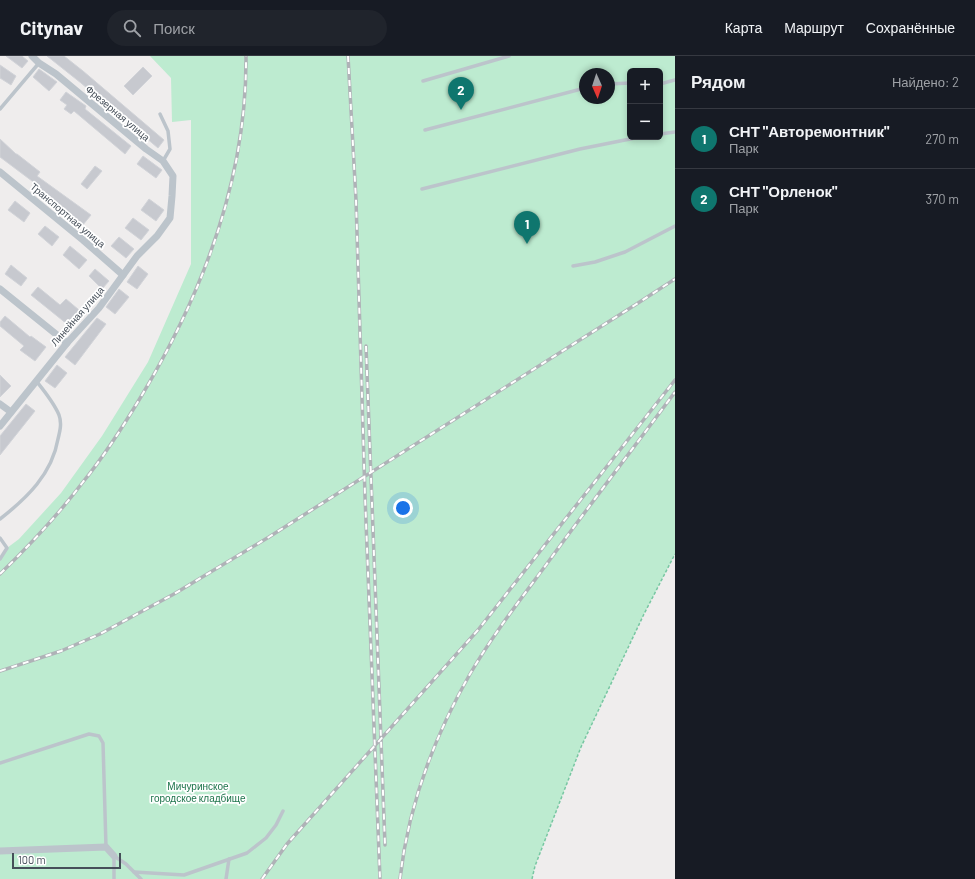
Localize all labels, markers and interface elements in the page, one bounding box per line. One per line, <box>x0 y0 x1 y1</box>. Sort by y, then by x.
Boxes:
search box <box>107 10 387 46</box>
text: Citynav <box>20 16 83 39</box>
icon: search <box>121 17 143 39</box>
text: Поиск <box>153 19 195 37</box>
text: Карта <box>725 19 762 36</box>
text: Маршрут <box>784 19 844 36</box>
text: Сохранённые <box>866 19 955 36</box>
north arrow <box>579 68 615 104</box>
map controls <box>627 68 663 140</box>
button: + <box>627 68 663 104</box>
text: Рядом <box>691 71 746 91</box>
text: Найдено: 2 <box>892 74 959 90</box>
pin: 2 <box>448 77 474 110</box>
street label: Фрезерная улица <box>83 83 153 144</box>
button: − <box>627 104 663 140</box>
text: СНТ "Авторемонтник" <box>729 122 889 140</box>
text: 1 <box>702 131 706 147</box>
text: 270 m <box>925 131 959 147</box>
text: Парк <box>729 140 759 156</box>
street label: Транспортная улица <box>28 180 108 250</box>
text: СНТ "Орленок" <box>729 182 837 200</box>
text: 2 <box>700 191 708 207</box>
text: 370 m <box>925 191 959 207</box>
text: Парк <box>729 200 759 216</box>
pin: 1 <box>514 211 540 244</box>
street label: Линейная улица <box>48 284 106 348</box>
your location <box>393 498 413 518</box>
park label: Мичуринское городское кладбище <box>150 780 246 804</box>
scale bar <box>12 851 121 870</box>
text: 100 m <box>18 853 46 866</box>

